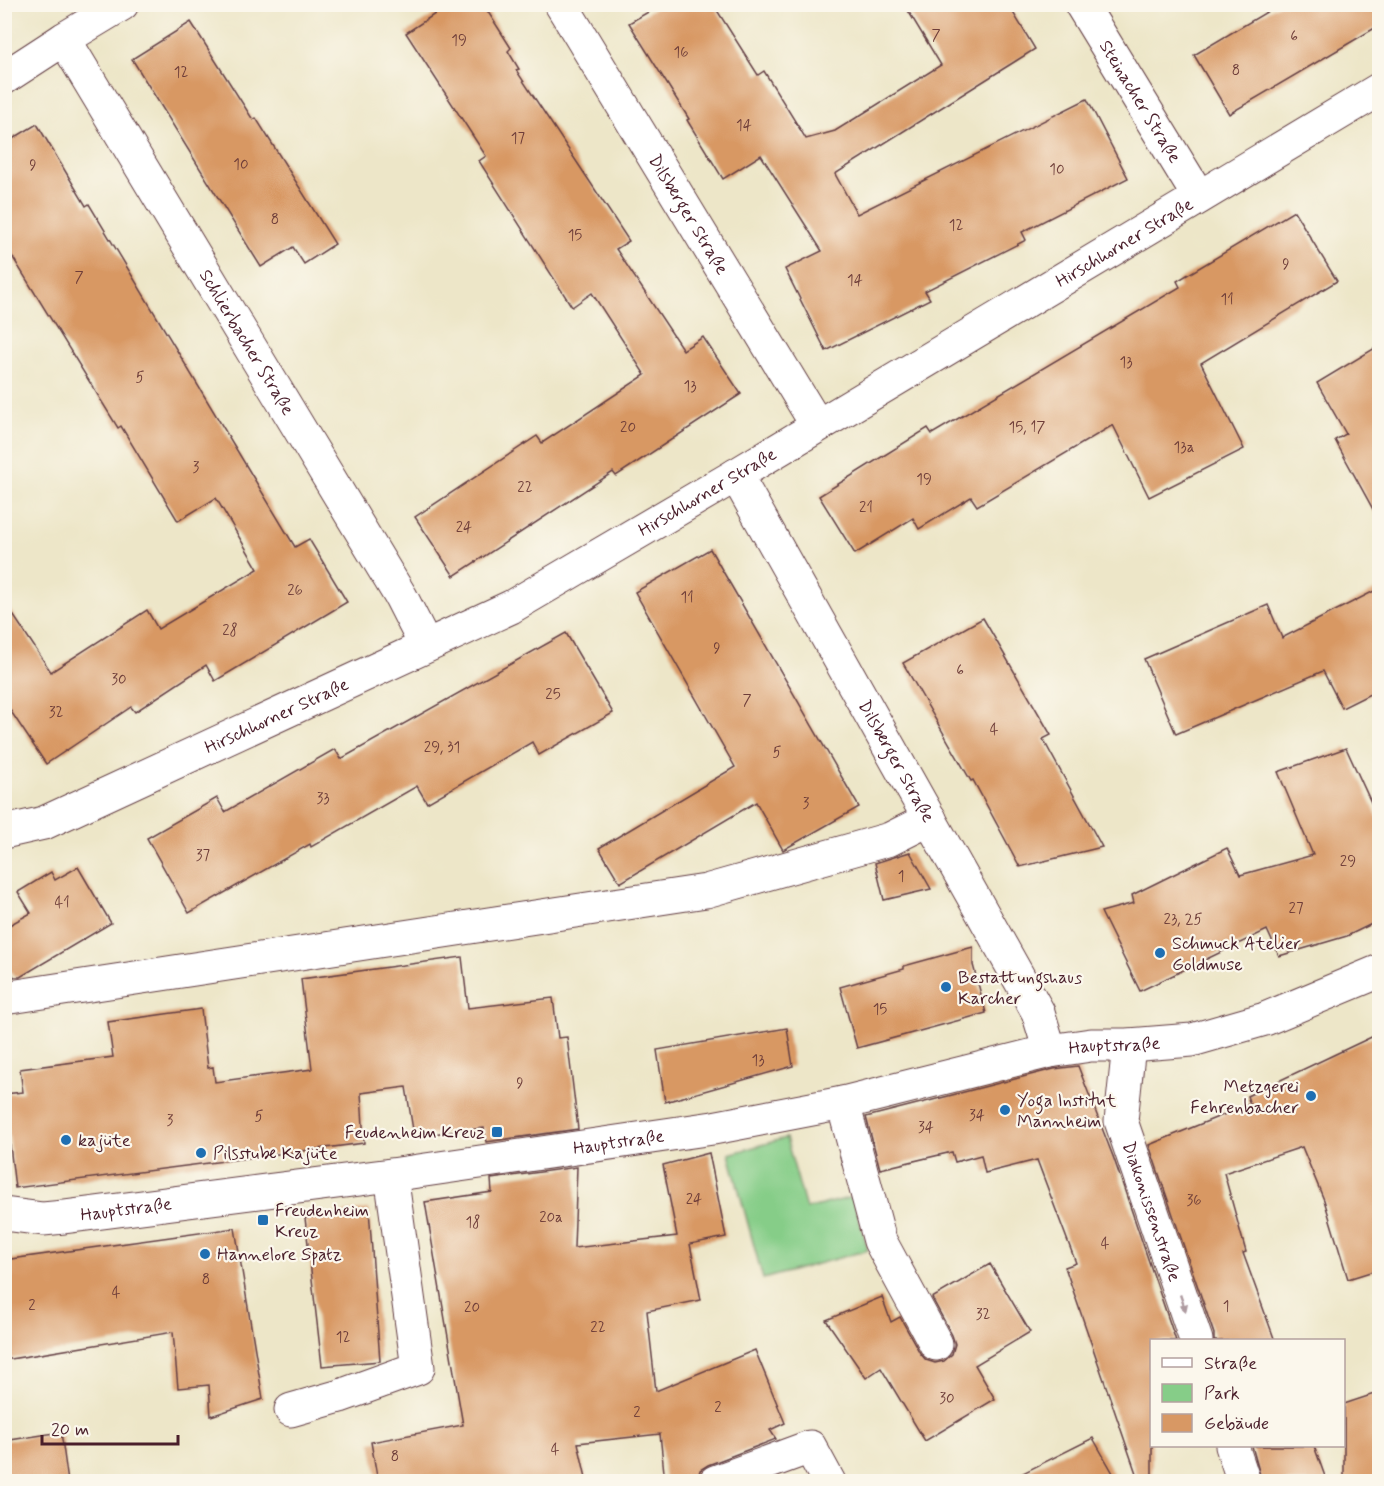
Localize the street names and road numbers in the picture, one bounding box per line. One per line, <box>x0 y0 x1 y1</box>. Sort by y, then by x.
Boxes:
street label: Steinacher Straße <box>1093 36 1186 168</box>
street label: Dilsberger Straße <box>642 150 734 279</box>
street label: Hirschhorner Straße <box>1051 193 1198 294</box>
street label: Schlierbacher Straße <box>193 265 299 420</box>
street label: Hirschhorner Straße <box>634 442 781 543</box>
street label: Hirschhorner Straße <box>201 673 353 760</box>
street label: Dilsberger Straße <box>852 696 940 827</box>
street label: Hauptstraße <box>1067 1032 1161 1061</box>
street label: Hauptstraße <box>572 1124 666 1161</box>
street label: Diakonissenstraße <box>1116 1139 1186 1285</box>
street label: Hauptstraße <box>79 1192 173 1228</box>

